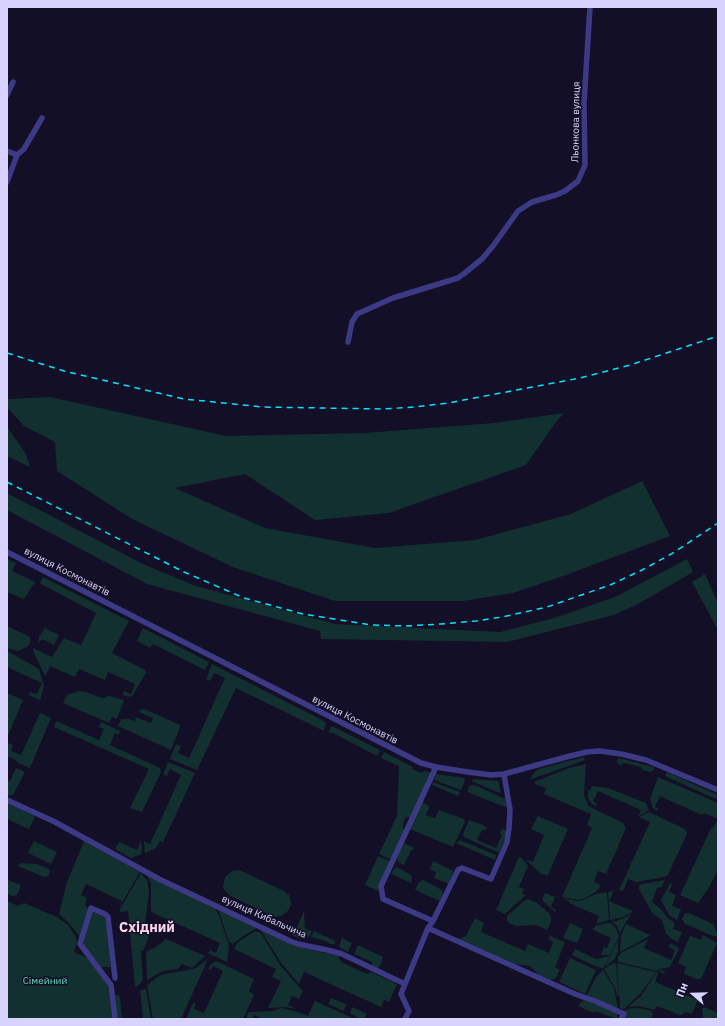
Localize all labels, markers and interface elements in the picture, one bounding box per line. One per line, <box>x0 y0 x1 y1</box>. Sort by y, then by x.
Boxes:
street label: Льонкова вулиця <box>569 81 583 163</box>
street label: вулиця Космонавтів <box>22 545 112 599</box>
street label: вулиця Космонавтів <box>310 693 400 747</box>
street label: вулиця Кибальчича <box>220 893 308 941</box>
district label: Східний <box>119 920 175 936</box>
north arrow <box>673 974 713 1014</box>
park label: Сімейний <box>23 975 67 987</box>
text: Пн <box>673 981 691 999</box>

